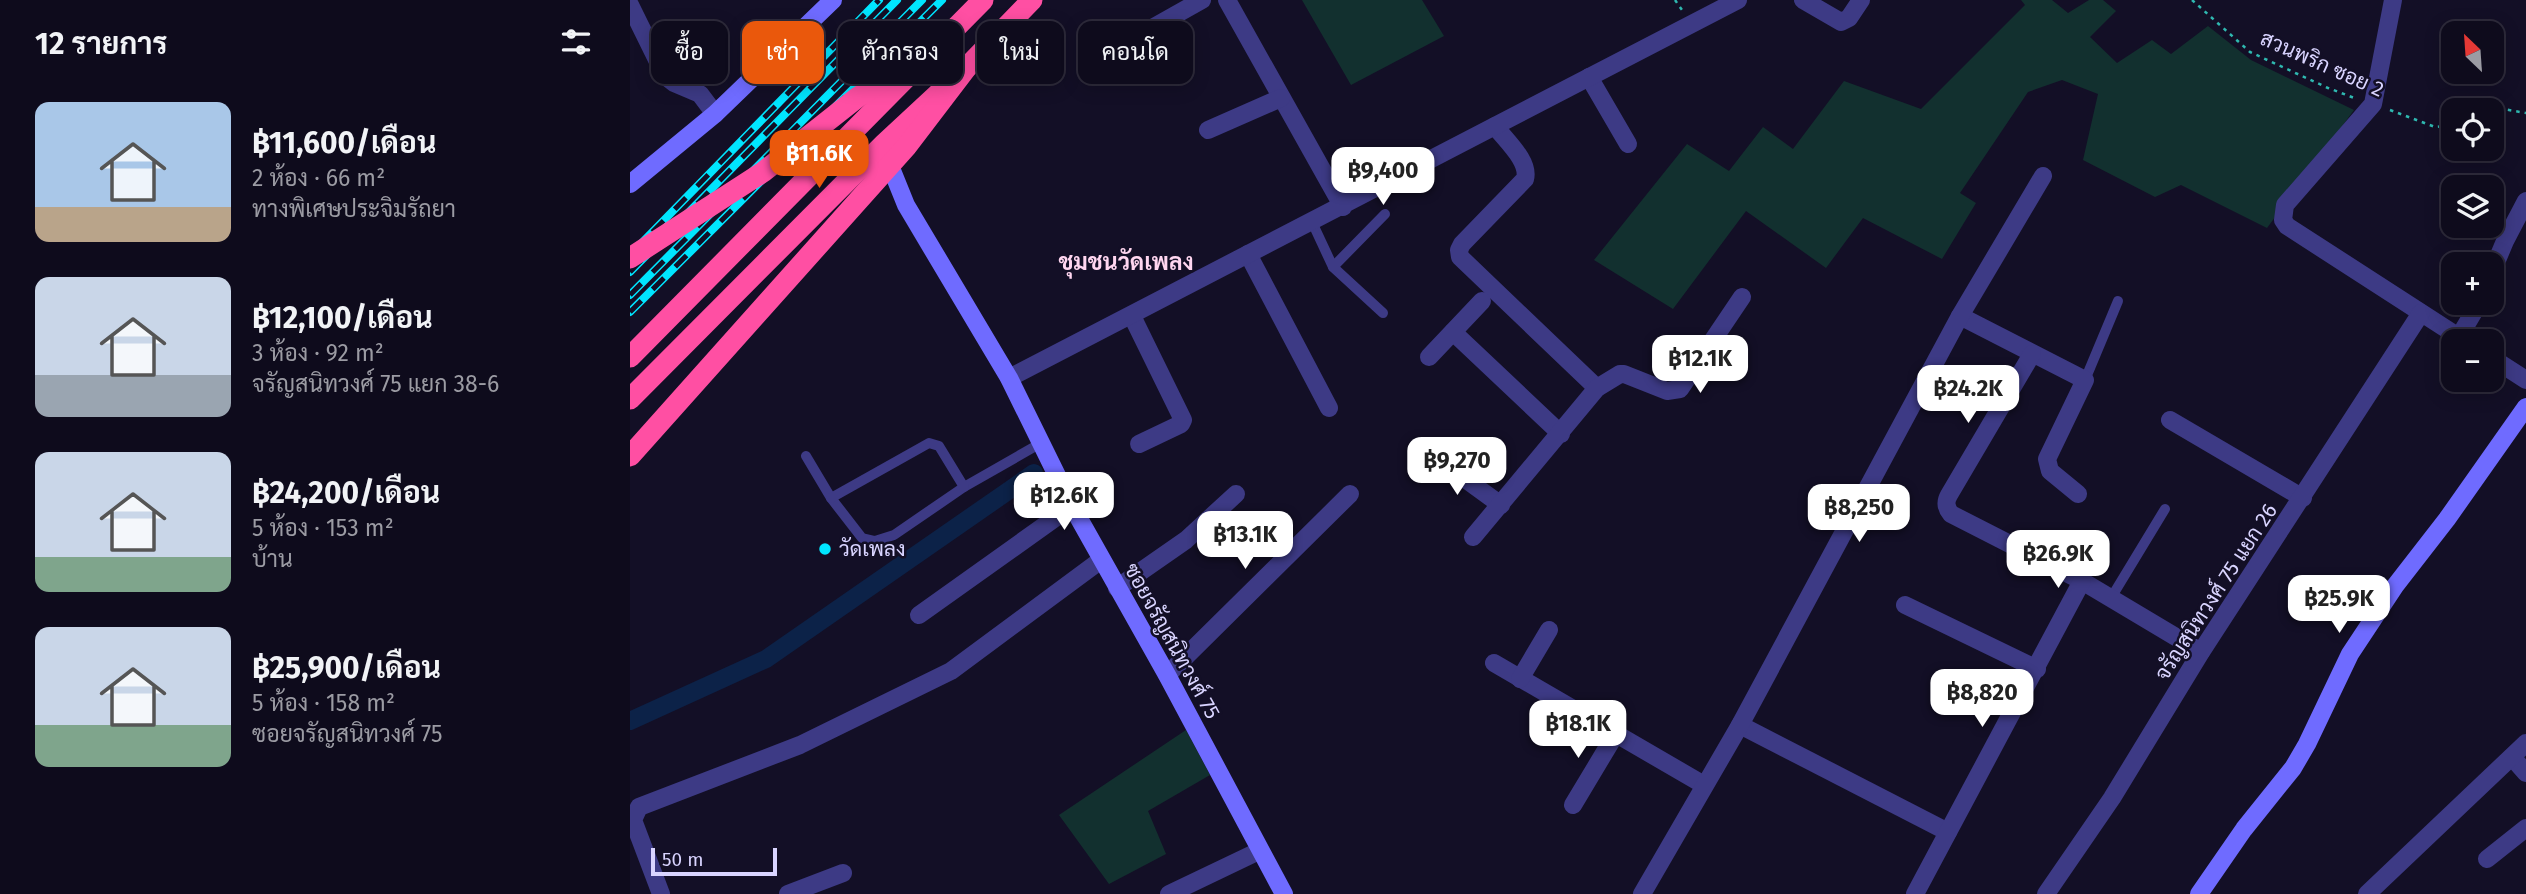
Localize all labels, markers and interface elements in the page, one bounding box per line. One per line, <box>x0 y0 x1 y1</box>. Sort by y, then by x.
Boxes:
chip: ซื้อ <box>651 21 728 84</box>
chip: เช่า <box>742 21 824 84</box>
chip: ตัวกรอง <box>838 21 963 84</box>
chip: ใหม่ <box>977 21 1064 84</box>
chip: คอนโด <box>1078 21 1193 84</box>
north arrow <box>2441 21 2504 84</box>
map controls <box>2441 21 2504 392</box>
icon: filters <box>557 23 595 61</box>
street label: สวนพริก ซอย 2 <box>2256 25 2388 103</box>
text: 12 รายการ <box>35 26 168 62</box>
button: locate <box>2441 98 2504 161</box>
text: ฿11,600/เดือน <box>252 125 436 161</box>
icon: home <box>91 130 175 214</box>
pin: ฿11.6K <box>762 130 876 190</box>
text: ฿11.6K <box>786 139 852 167</box>
pin: ฿9,400 <box>1326 148 1440 207</box>
text: ฿9,400 <box>1347 156 1419 184</box>
text: 2 ห้อง · 66 m² <box>252 164 385 192</box>
button: layers <box>2441 175 2504 238</box>
text: ทางพิเศษประจิมรัถยา <box>252 195 456 223</box>
district label: ชุมชนวัดเพลง <box>1058 247 1194 279</box>
button: + <box>2441 252 2504 315</box>
text: ฿12,100/เดือน <box>252 300 433 336</box>
icon: home <box>91 305 175 389</box>
button: − <box>2441 329 2504 392</box>
pin: ฿12.1K <box>1643 336 1757 395</box>
text: 3 ห้อง · 92 m² <box>252 339 384 367</box>
text: ฿12.1K <box>1668 344 1732 372</box>
pin: ฿24.2K <box>1911 366 2025 425</box>
text: จรัญสนิทวงศ์ 75 แยก 38-6 <box>252 370 499 398</box>
text: ฿24.2K <box>1933 374 2003 402</box>
pin: ฿9,270 <box>1400 438 1514 497</box>
text: ฿9,270 <box>1423 446 1491 474</box>
pin: ฿12.6K <box>1007 472 1121 532</box>
text: ฿24,200/เดือน <box>252 475 440 511</box>
icon: home <box>91 480 175 564</box>
text: ฿12.6K <box>1030 481 1098 509</box>
pin: ฿8,250 <box>1802 484 1916 544</box>
text: ฿8,250 <box>1824 493 1894 521</box>
street label: จรัญสนิทวงศ์ 75 แยก 26 <box>2148 498 2283 685</box>
pin: ฿13.1K <box>1188 512 1302 571</box>
text: 5 ห้อง · 153 m² <box>252 514 394 542</box>
text: ฿13.1K <box>1213 520 1277 548</box>
pin: ฿26.9K <box>2001 530 2115 590</box>
place label: วัดเพลง <box>839 536 906 562</box>
text: ฿26.9K <box>2023 539 2093 567</box>
marker: วัดเพลง <box>817 541 833 557</box>
text: บ้าน <box>252 545 293 573</box>
street label: ซอยจรัญสนิทวงศ์ 75 <box>1118 558 1226 723</box>
pin: ฿25.9K <box>2282 576 2396 635</box>
text: ฿25.9K <box>2304 584 2374 612</box>
text: ฿25,900/เดือน <box>252 650 441 686</box>
icon: home <box>91 655 175 739</box>
pin: ฿8,820 <box>1925 670 2039 729</box>
text: ฿8,820 <box>1946 678 2018 706</box>
text: 5 ห้อง · 158 m² <box>252 689 395 717</box>
pin: ฿18.1K <box>1521 700 1635 760</box>
text: ฿18.1K <box>1545 709 1611 737</box>
text: ซอยจรัญสนิทวงศ์ 75 <box>252 720 443 748</box>
scale bar <box>651 845 777 877</box>
text: 50 m <box>662 848 703 871</box>

